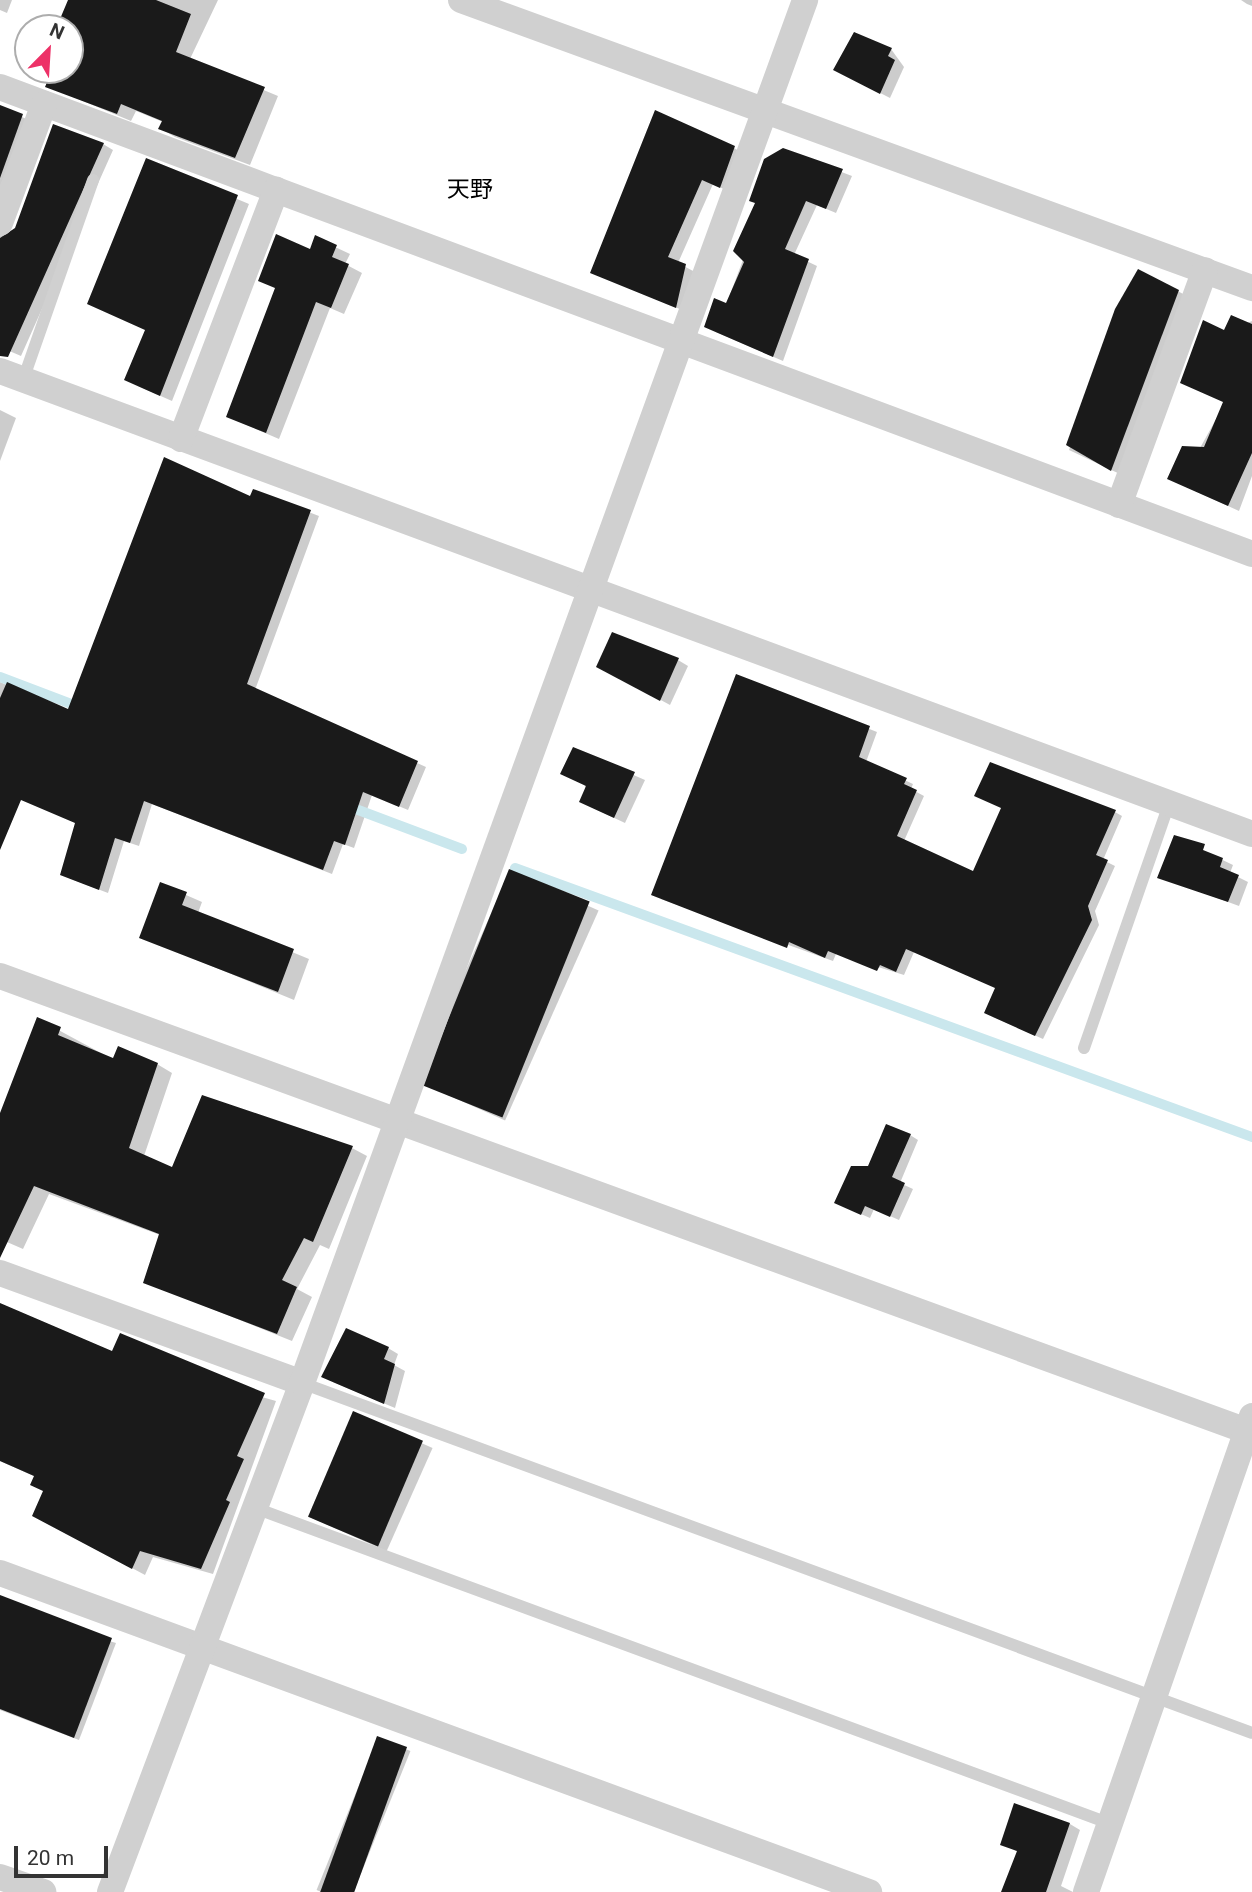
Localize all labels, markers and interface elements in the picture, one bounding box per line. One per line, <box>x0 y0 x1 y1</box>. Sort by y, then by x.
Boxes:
north arrow <box>14 14 84 84</box>
text: N <box>46 18 68 44</box>
district label: 天野 <box>447 176 493 204</box>
scale bar <box>18 1832 112 1876</box>
text: 20 m <box>27 1846 74 1870</box>

